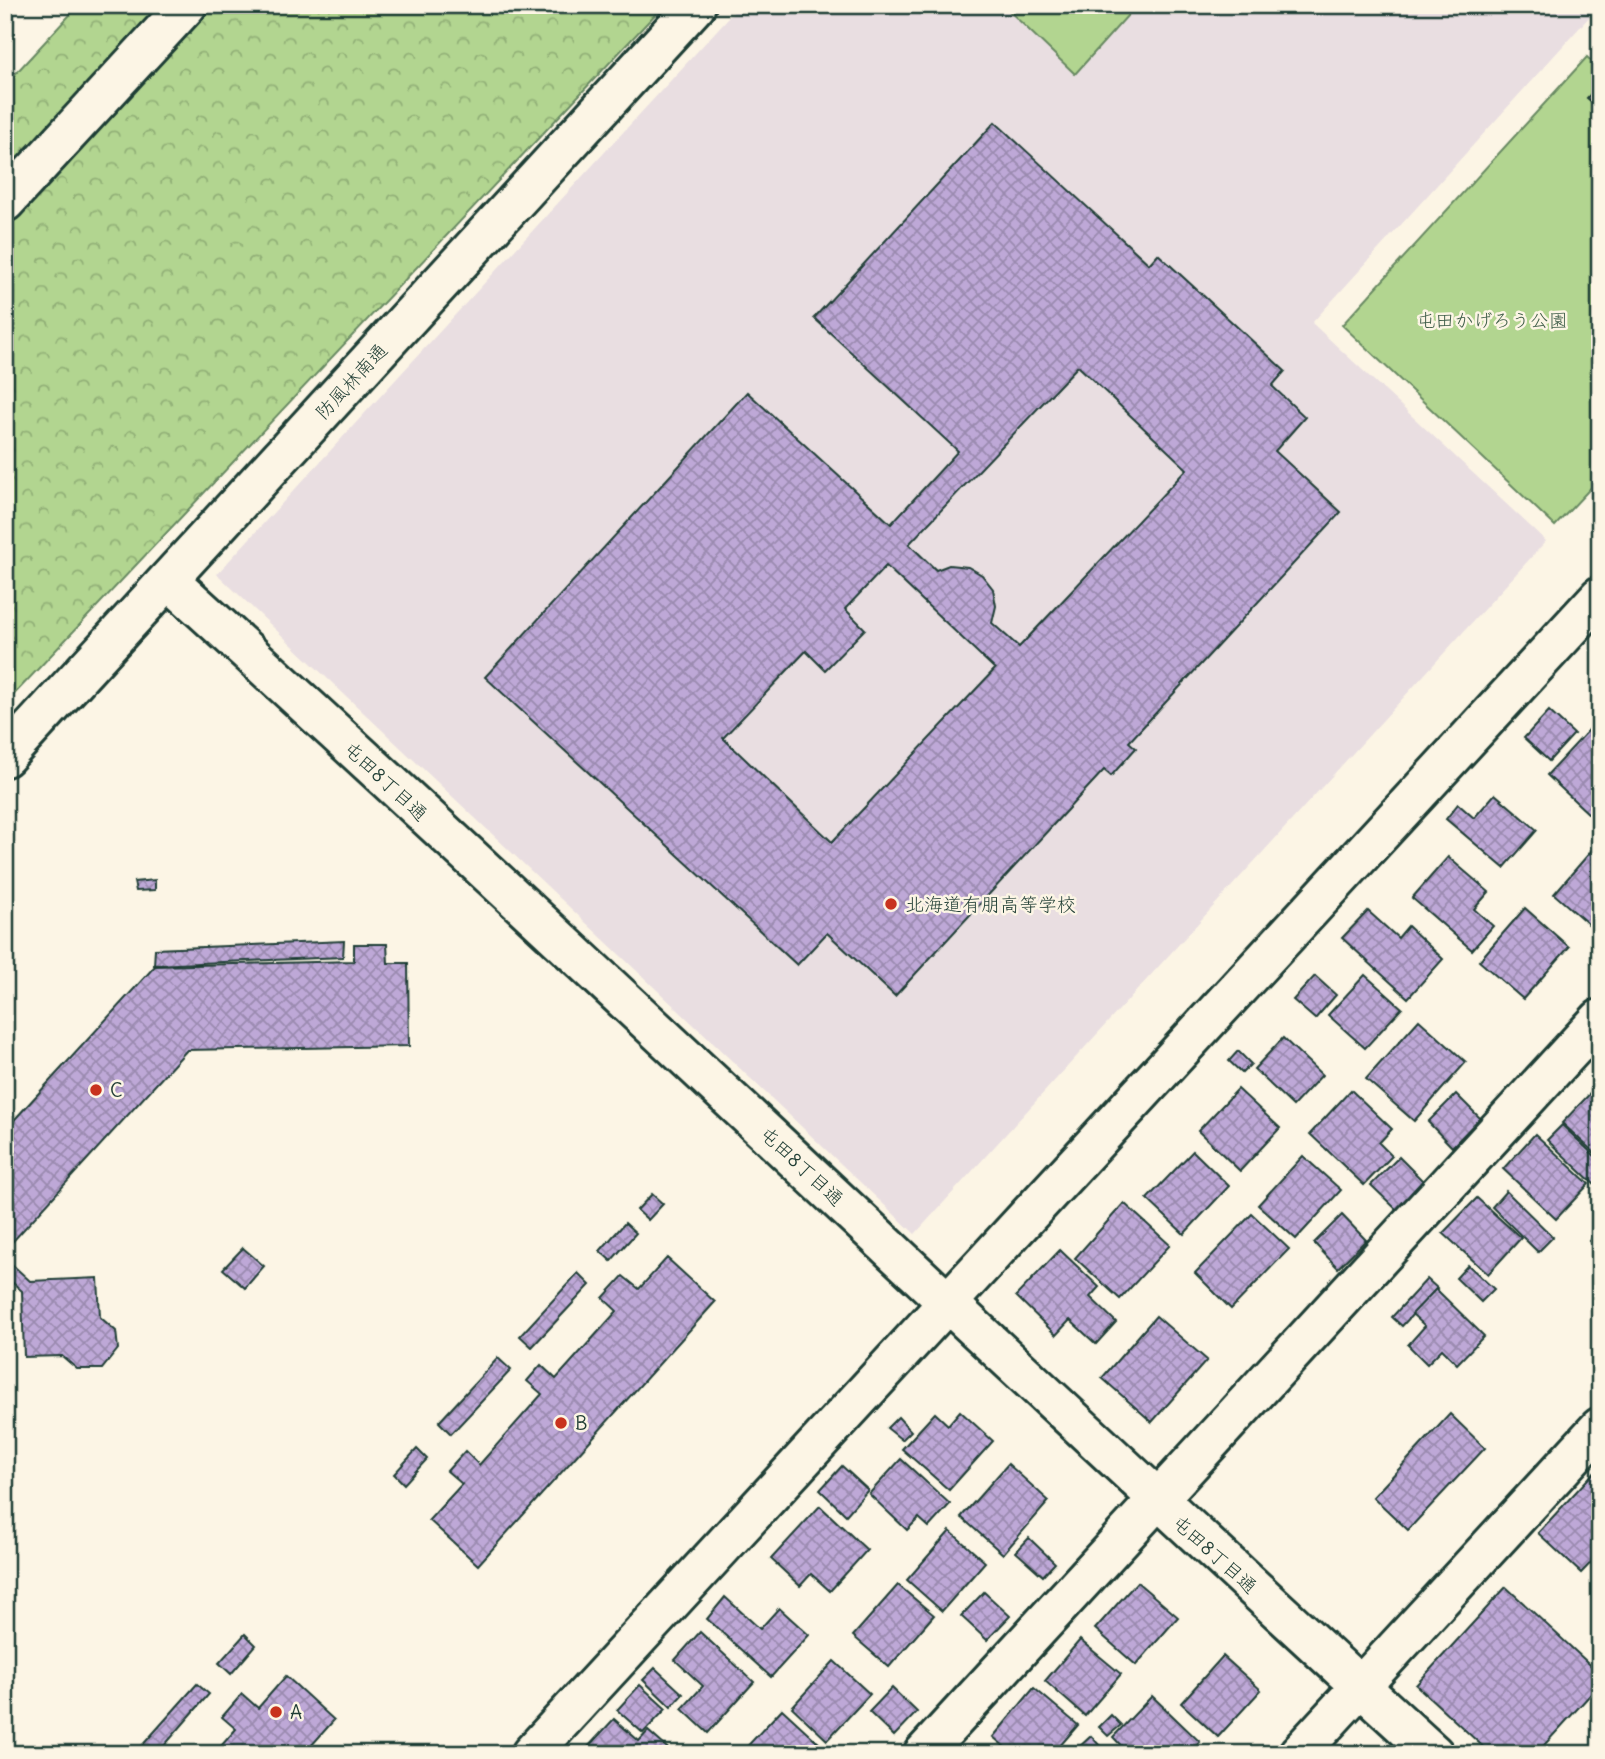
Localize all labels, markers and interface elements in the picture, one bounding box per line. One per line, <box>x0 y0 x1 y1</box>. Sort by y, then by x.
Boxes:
park label: 屯田かげろう公園 <box>1416 308 1568 332</box>
street label: 防風林南通 <box>310 338 392 424</box>
street label: 屯田8丁目通 <box>339 736 433 826</box>
place label: 北海道有朋高等学校 <box>905 892 1076 916</box>
marker: 北海道有朋高等学校 <box>883 896 899 912</box>
place label: C <box>110 1078 123 1102</box>
marker: C <box>88 1082 104 1098</box>
street label: 屯田8丁目通 <box>755 1121 849 1211</box>
place label: B <box>575 1411 587 1435</box>
marker: B <box>553 1415 569 1431</box>
street label: 屯田8丁目通 <box>1168 1510 1262 1598</box>
place label: A <box>290 1700 302 1724</box>
marker: A <box>268 1704 284 1720</box>

